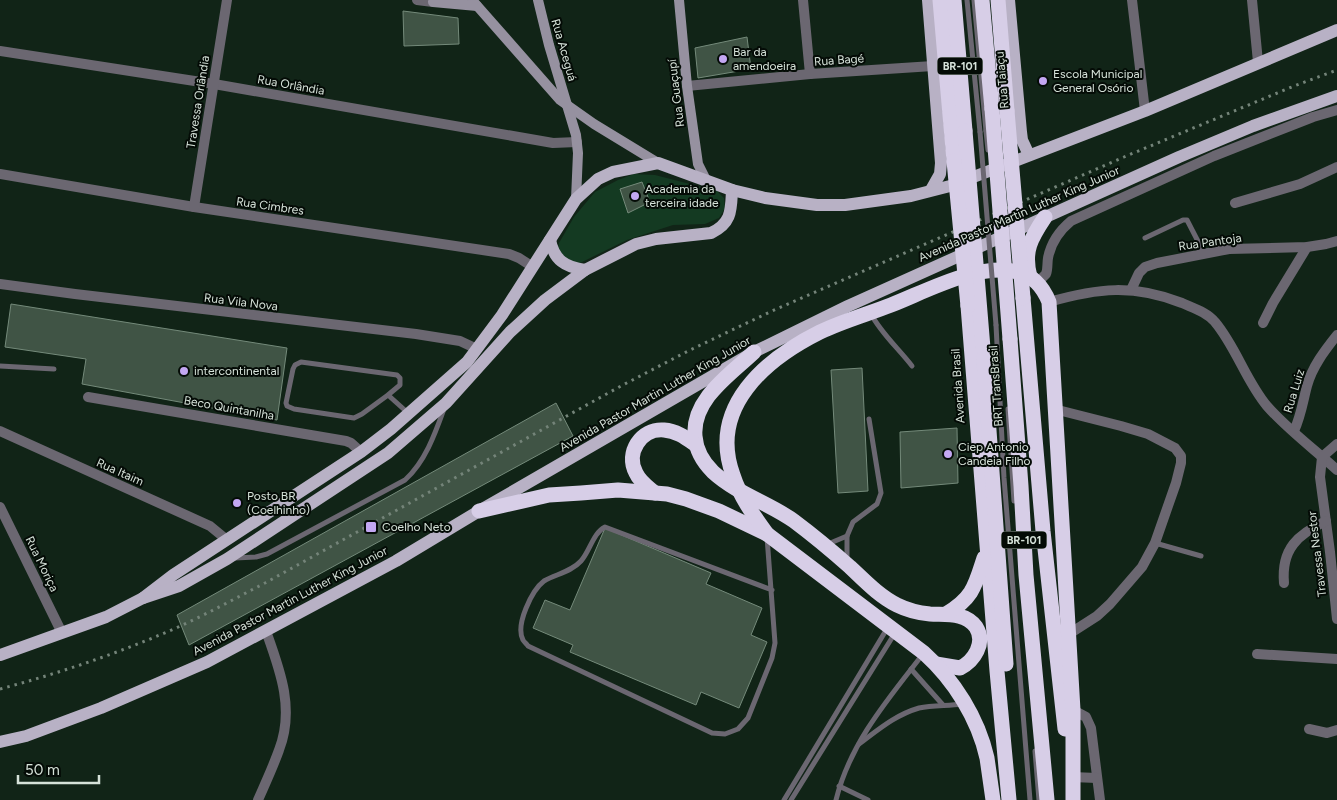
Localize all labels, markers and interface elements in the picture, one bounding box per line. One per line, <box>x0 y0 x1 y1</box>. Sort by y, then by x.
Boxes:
street label: Rua Aceguá <box>548 17 580 83</box>
place label: Bar da amendoeira <box>733 45 796 73</box>
street label: Rua Bagé <box>813 51 865 69</box>
street label: Rua Taiaçu <box>993 51 1011 109</box>
marker: Bar da amendoeira <box>717 53 729 65</box>
street label: Travessa Orlândia <box>184 55 212 149</box>
street label: Rua Guaçupí <box>665 57 687 128</box>
road number: BR-101 <box>938 58 982 74</box>
place label: Escola Municipal General Osório <box>1053 67 1142 95</box>
street label: Rua Orlândia <box>256 72 326 98</box>
marker: Escola Municipal General Osório <box>1037 75 1049 87</box>
street label: Avenida Pastor Martin Luther King Junior <box>916 163 1122 265</box>
place label: Academia da terceira idade <box>645 182 719 210</box>
marker: Academia da terceira idade <box>629 190 641 202</box>
street label: Rua Cimbres <box>235 194 305 218</box>
street label: Rua Pantoja <box>1177 231 1243 253</box>
street label: Rua Vila Nova <box>203 291 279 313</box>
street label: Avenida Pastor Martin Luther King Junior <box>557 333 753 455</box>
street label: BRT TransBrasil <box>986 345 1006 427</box>
street label: Avenida Brasil <box>948 348 968 424</box>
place label: intercontinental <box>194 364 279 378</box>
marker: intercontinental <box>178 365 190 377</box>
street label: Rua Luiz <box>1281 367 1307 415</box>
street label: Beco Quintanilha <box>183 393 275 423</box>
place label: Ciep Antonio Candeia Filho <box>958 440 1031 468</box>
marker: Ciep Antonio Candeia Filho <box>942 448 954 460</box>
street label: Rua Itaim <box>94 455 146 489</box>
place label: Posto BR (Coelhinho) <box>247 489 310 517</box>
marker: Posto BR (Coelhinho) <box>231 497 243 509</box>
street label: Travessa Nestor <box>1305 510 1329 598</box>
marker: Coelho Neto <box>364 520 378 534</box>
place label: Coelho Neto <box>382 520 451 534</box>
road number: BR-101 <box>1002 532 1046 548</box>
street label: Rua Moriça <box>23 534 61 594</box>
street label: Avenida Pastor Martin Luther King Junior <box>190 544 390 658</box>
scale bar <box>18 752 99 784</box>
text: 50 m <box>25 761 60 779</box>

